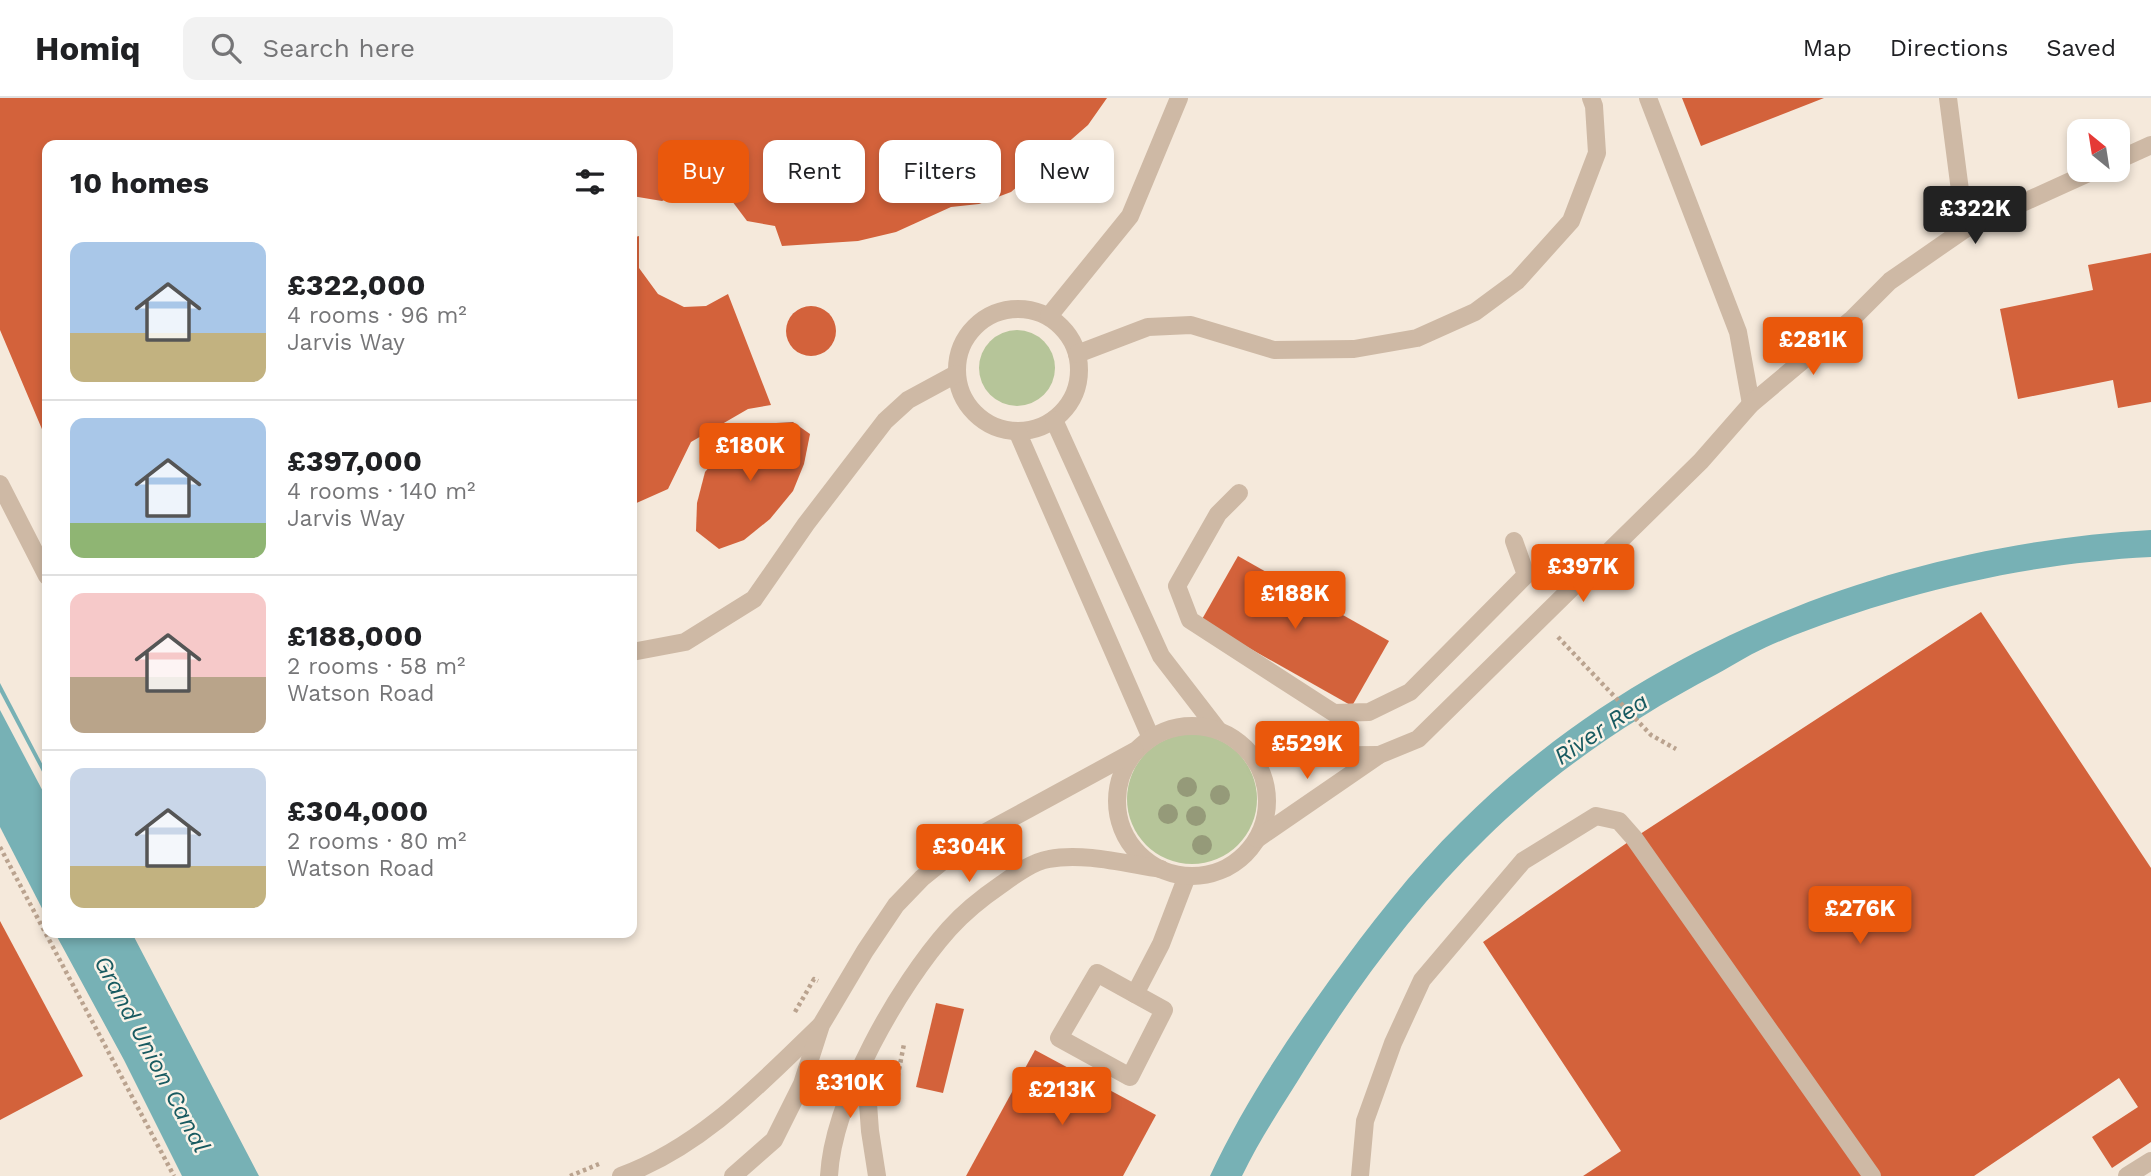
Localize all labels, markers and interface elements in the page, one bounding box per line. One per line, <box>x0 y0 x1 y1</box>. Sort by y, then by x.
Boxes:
search box <box>183 17 673 80</box>
text: Homiq <box>35 29 141 68</box>
icon: search <box>207 29 245 67</box>
text: Search here <box>263 33 415 63</box>
text: Map <box>1803 34 1852 62</box>
text: Directions <box>1890 34 2008 62</box>
text: Saved <box>2046 34 2116 62</box>
north arrow <box>2067 119 2130 182</box>
map controls <box>2067 119 2130 182</box>
chip: Buy <box>658 140 749 203</box>
chip: Rent <box>763 140 865 203</box>
chip: Filters <box>879 140 1001 203</box>
chip: New <box>1015 140 1114 203</box>
icon: filters <box>571 163 609 201</box>
text: 10 homes <box>70 165 209 200</box>
pin: £322K <box>1926 186 2024 246</box>
text: £322K <box>1939 195 2011 222</box>
text: £322,000 <box>287 267 426 302</box>
icon: home <box>126 270 210 354</box>
text: 4 rooms · 96 m² <box>287 302 467 329</box>
pin: £281K <box>1764 317 1862 377</box>
text: £281K <box>1779 326 1847 353</box>
text: Jarvis Way <box>287 329 405 356</box>
pin: £180K <box>701 424 799 483</box>
text: £180K <box>715 432 785 459</box>
text: £397,000 <box>287 443 422 478</box>
icon: home <box>126 446 210 530</box>
text: 4 rooms · 140 m² <box>287 478 475 505</box>
text: Jarvis Way <box>287 505 405 532</box>
pin: £397K <box>1534 545 1632 604</box>
text: £397K <box>1547 553 1619 580</box>
pin: £188K <box>1246 572 1344 631</box>
text: £188K <box>1261 580 1329 607</box>
text: £188,000 <box>287 618 423 653</box>
icon: home <box>126 621 210 705</box>
text: 2 rooms · 58 m² <box>287 653 466 680</box>
text: Watson Road <box>287 680 435 707</box>
water label: River Rea <box>1549 687 1654 771</box>
pin: £529K <box>1258 722 1356 781</box>
text: £529K <box>1271 730 1343 757</box>
text: £304,000 <box>287 793 428 828</box>
icon: home <box>126 796 210 880</box>
pin: £304K <box>920 824 1018 884</box>
text: 2 rooms · 80 m² <box>287 828 466 855</box>
text: £304K <box>932 833 1006 860</box>
text: Watson Road <box>287 855 435 882</box>
pin: £276K <box>1811 886 1909 946</box>
text: £276K <box>1824 895 1896 922</box>
water label: Grand Union Canal <box>88 951 216 1157</box>
pin: £310K <box>801 1060 899 1120</box>
pin: £213K <box>1013 1068 1111 1127</box>
text: £310K <box>816 1069 884 1096</box>
text: £213K <box>1028 1076 1096 1103</box>

